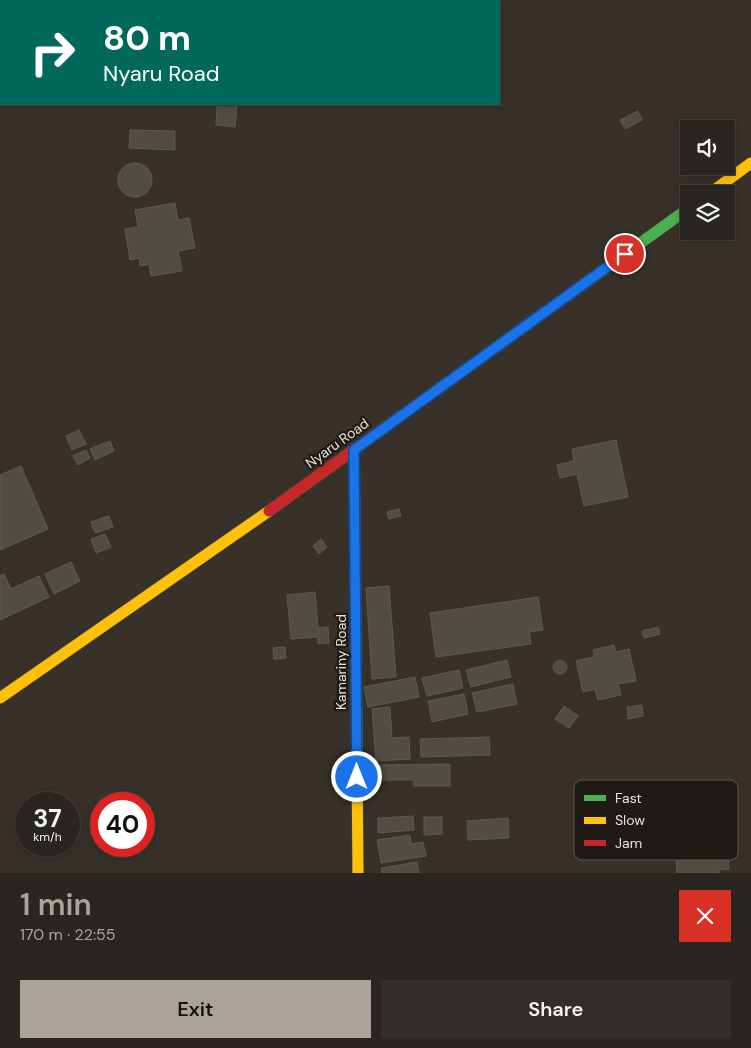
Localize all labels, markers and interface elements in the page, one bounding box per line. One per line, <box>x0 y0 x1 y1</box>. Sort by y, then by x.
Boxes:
text: 80 m <box>103 15 191 61</box>
icon: right <box>20 20 85 85</box>
text: Nyaru Road <box>103 59 220 88</box>
map controls <box>680 120 735 240</box>
button: sound <box>680 120 735 175</box>
button: layers <box>680 185 735 240</box>
pin <box>604 233 646 275</box>
icon: arrive <box>611 240 639 268</box>
street label: Nyaru Road <box>302 414 372 472</box>
street label: Kamariny Road <box>332 614 350 710</box>
position arrow <box>330 750 382 802</box>
legend <box>574 780 738 860</box>
text: Fast <box>615 789 642 807</box>
speed limit sign: 40 <box>90 792 155 857</box>
text: 37 <box>33 802 62 835</box>
text: Slow <box>615 811 645 829</box>
text: km/h <box>33 829 62 845</box>
text: Jam <box>615 834 642 852</box>
text: 1 min <box>20 885 92 924</box>
button: close <box>679 890 731 942</box>
text: 170 m · 22:55 <box>20 924 116 945</box>
button: Exit <box>20 980 371 1038</box>
button: Share <box>381 980 731 1038</box>

